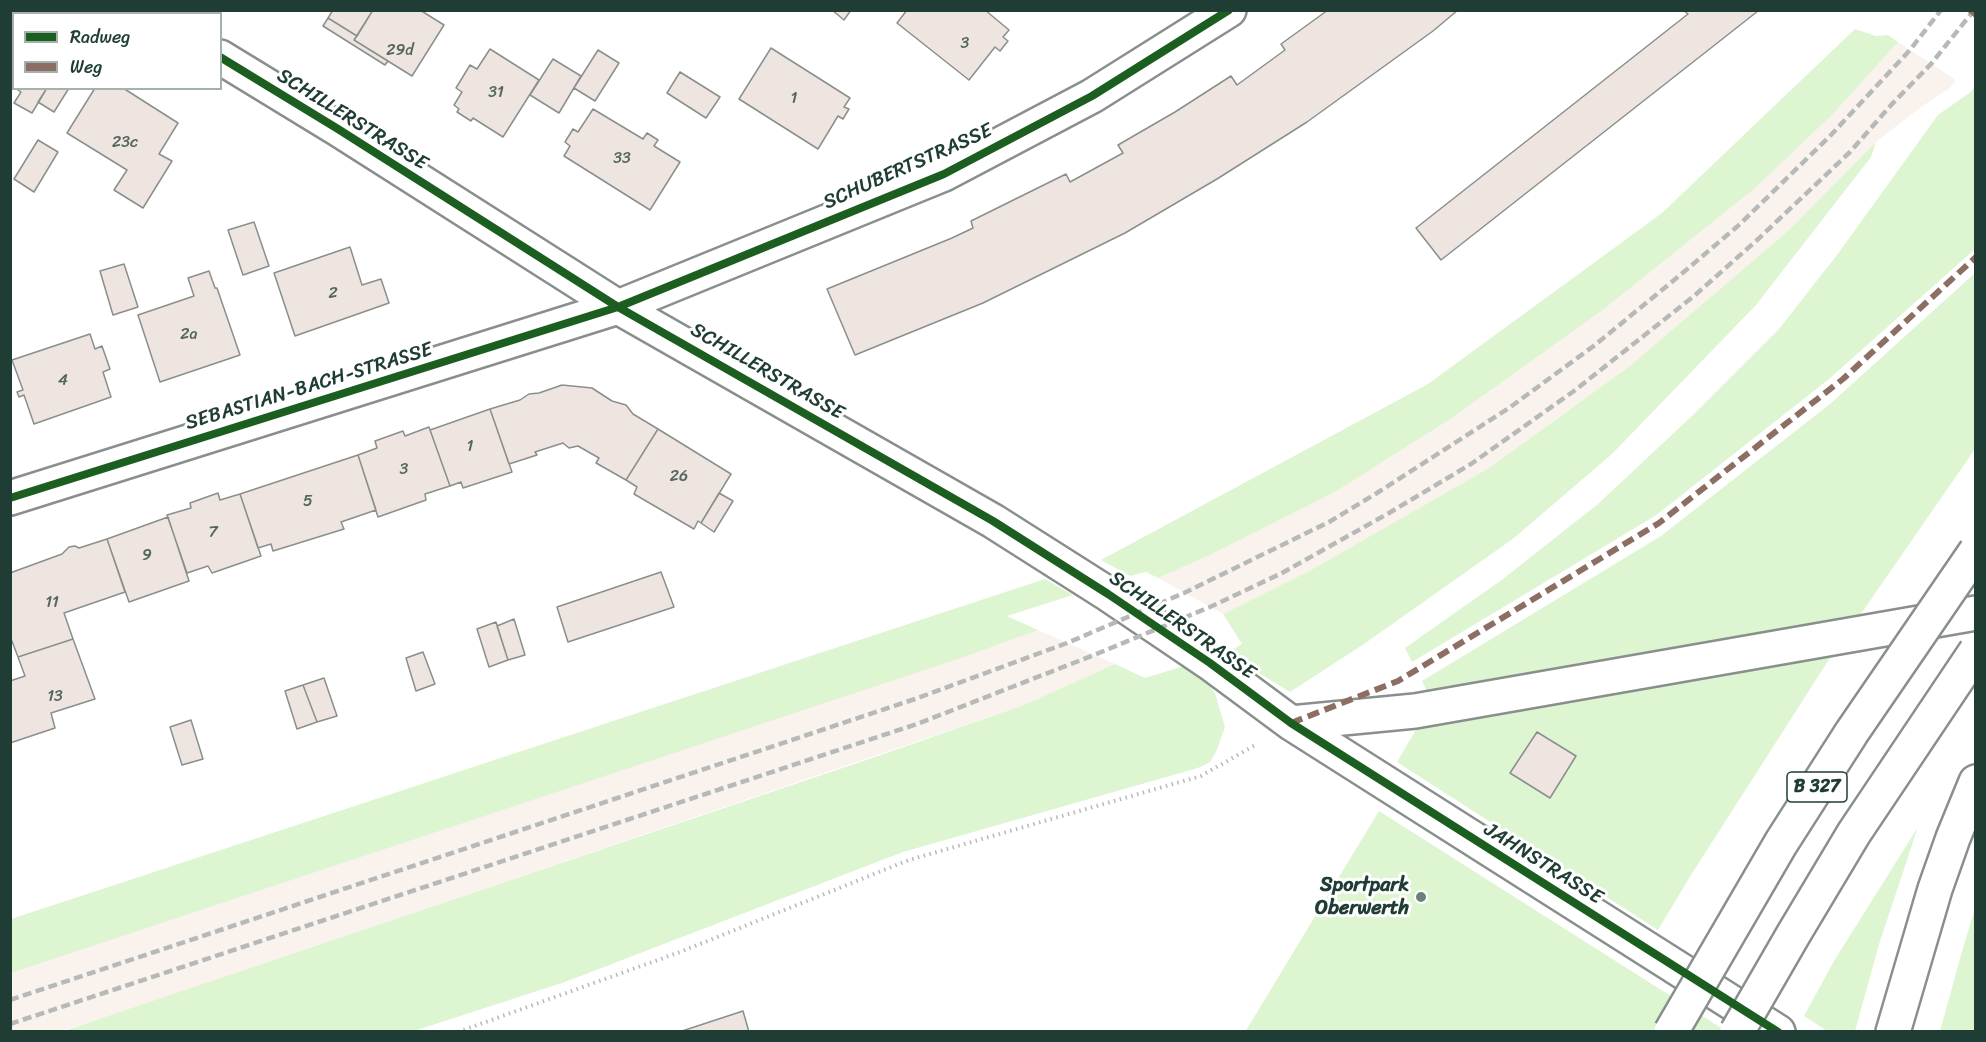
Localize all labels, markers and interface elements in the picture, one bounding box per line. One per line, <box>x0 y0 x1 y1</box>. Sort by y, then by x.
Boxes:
legend <box>12 12 222 90</box>
text: Radweg <box>70 21 130 53</box>
house number: 3 <box>961 34 969 54</box>
house number: 29d <box>386 41 414 61</box>
text: Weg <box>70 51 102 83</box>
street label: SCHILLERSTRASSE <box>272 64 432 176</box>
house number: 31 <box>488 83 504 103</box>
house number: 1 <box>791 89 797 109</box>
street label: SCHUBERTSTRASSE <box>820 119 996 215</box>
house number: 23c <box>112 133 138 153</box>
house number: 33 <box>613 149 631 169</box>
house number: 2 <box>328 284 338 304</box>
street label: SCHILLERSTRASSE <box>686 318 848 426</box>
house number: 2a <box>180 325 198 345</box>
street label: SEBASTIAN-BACH-STRASSE <box>183 338 435 436</box>
house number: 4 <box>58 371 68 391</box>
house number: 1 <box>467 437 473 457</box>
house number: 3 <box>400 460 408 480</box>
house number: 26 <box>670 467 688 487</box>
house number: 5 <box>303 492 313 512</box>
house number: 7 <box>208 523 218 543</box>
house number: 9 <box>142 546 152 566</box>
street label: SCHILLERSTRASSE <box>1104 567 1260 685</box>
house number: 11 <box>45 593 59 613</box>
house number: 13 <box>47 687 63 707</box>
road number: B 327 <box>1787 772 1847 802</box>
street label: JAHNSTRASSE <box>1479 818 1607 910</box>
place label: Sportpark Oberwerth <box>1315 874 1409 921</box>
marker: Sportpark Oberwerth <box>1414 890 1428 904</box>

